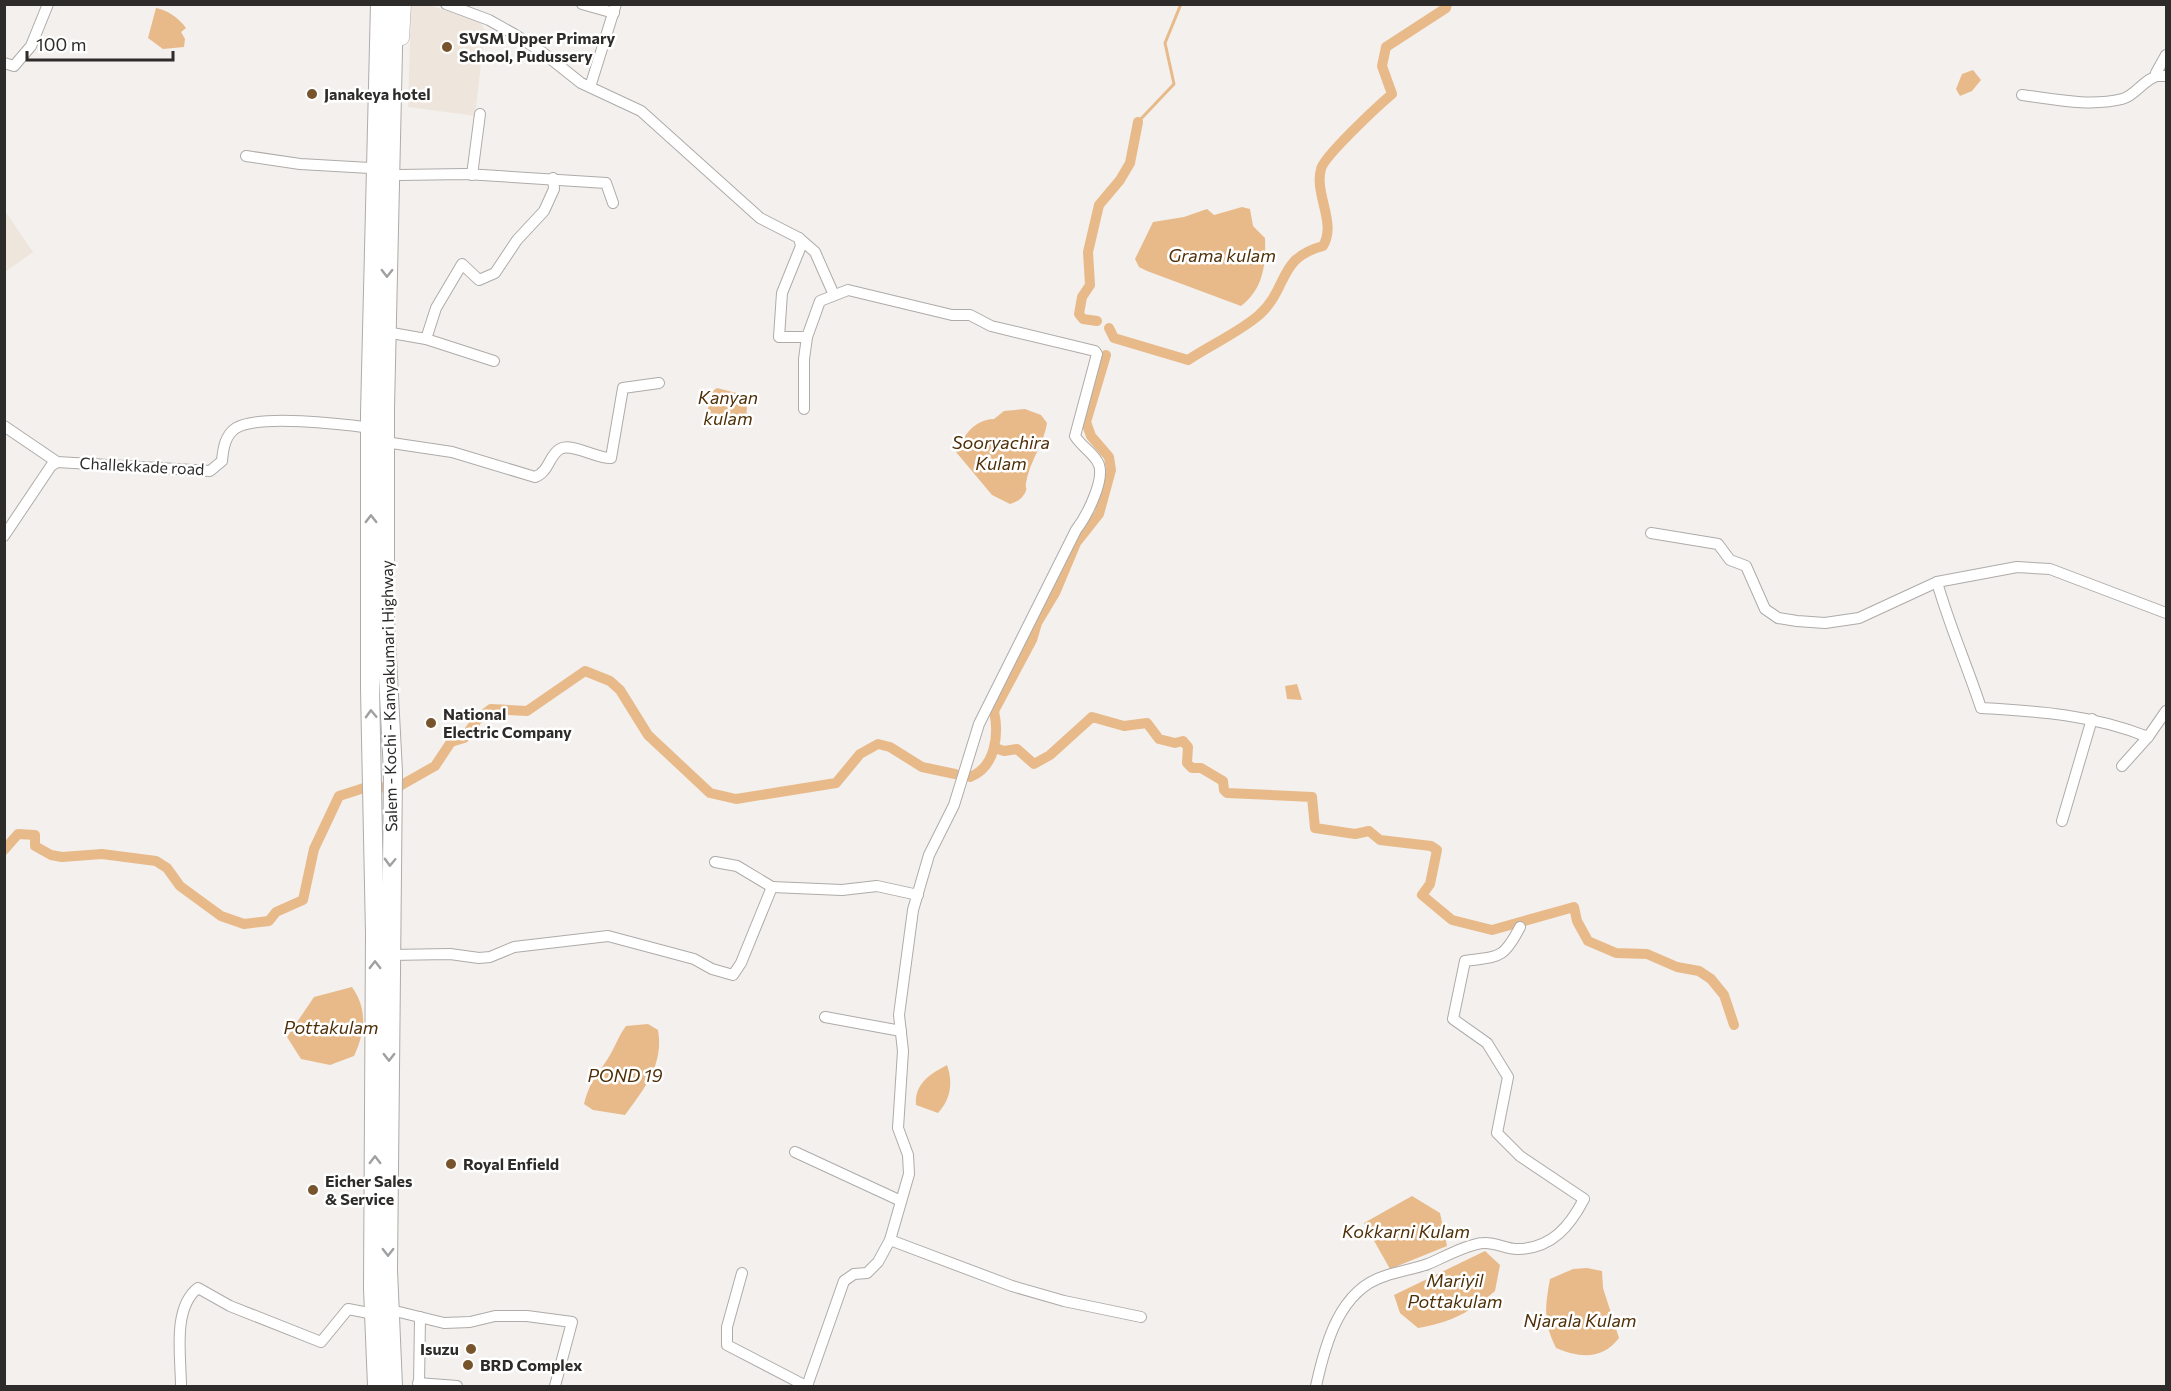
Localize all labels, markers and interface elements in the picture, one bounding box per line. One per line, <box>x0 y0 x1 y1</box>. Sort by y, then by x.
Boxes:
scale bar <box>27 24 172 62</box>
place label: SVSM Upper Primary School, Pudussery <box>459 28 616 65</box>
text: 100 m <box>36 33 86 55</box>
marker: SVSM Upper Primary School, Pudussery <box>440 40 454 54</box>
place label: Janakeya hotel <box>324 84 431 103</box>
marker: Janakeya hotel <box>305 87 319 101</box>
water label: Grama kulam <box>1168 244 1276 266</box>
one-way arrow <box>381 268 393 277</box>
water label: Kanyan kulam <box>698 386 758 429</box>
water label: Sooryachira Kulam <box>952 431 1050 474</box>
street label: Challekkade road <box>79 453 205 478</box>
one-way arrow <box>365 514 377 523</box>
street label: Salem - Kochi - Kanyakumari Highway <box>377 560 400 832</box>
place label: National Electric Company <box>443 704 572 741</box>
one-way arrow <box>365 709 378 718</box>
marker: National Electric Company <box>424 716 438 730</box>
one-way arrow <box>384 858 397 867</box>
one-way arrow <box>369 961 381 970</box>
water label: Pottakulam <box>283 1016 379 1038</box>
one-way arrow <box>383 1053 395 1062</box>
water label: POND 19 <box>588 1064 663 1086</box>
place label: Royal Enfield <box>463 1154 559 1173</box>
one-way arrow <box>368 1156 381 1165</box>
marker: Royal Enfield <box>444 1157 458 1171</box>
place label: Eicher Sales & Service <box>325 1171 412 1208</box>
marker: Eicher Sales & Service <box>306 1183 320 1197</box>
water label: Kokkarni Kulam <box>1342 1220 1470 1242</box>
one-way arrow <box>382 1248 394 1257</box>
water label: Mariyil Pottakulam <box>1407 1269 1503 1312</box>
water label: Njarala Kulam <box>1523 1309 1637 1331</box>
place label: Isuzu <box>420 1339 459 1358</box>
marker: Isuzu <box>464 1342 478 1356</box>
place label: BRD Complex <box>480 1355 582 1374</box>
marker: BRD Complex <box>461 1358 475 1372</box>

